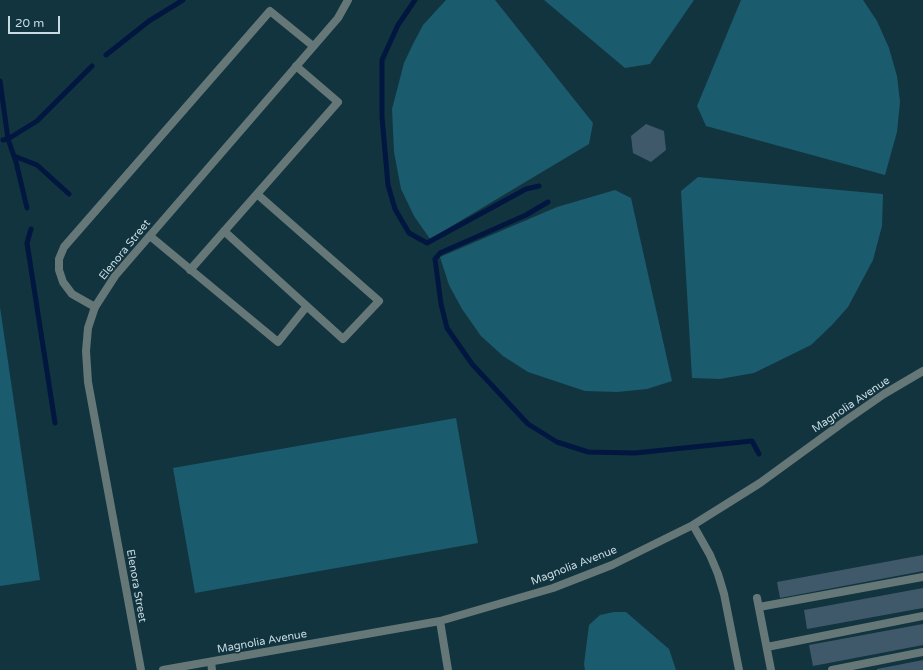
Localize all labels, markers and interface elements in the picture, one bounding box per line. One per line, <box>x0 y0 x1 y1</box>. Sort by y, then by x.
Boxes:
scale bar <box>10 8 62 34</box>
text: 20 m <box>15 16 44 30</box>
street label: Elenora Street <box>97 217 153 283</box>
street label: Magnolia Avenue <box>810 374 892 436</box>
street label: Magnolia Avenue <box>529 544 619 588</box>
street label: Elenora Street <box>123 548 149 624</box>
street label: Magnolia Avenue <box>216 628 308 656</box>

